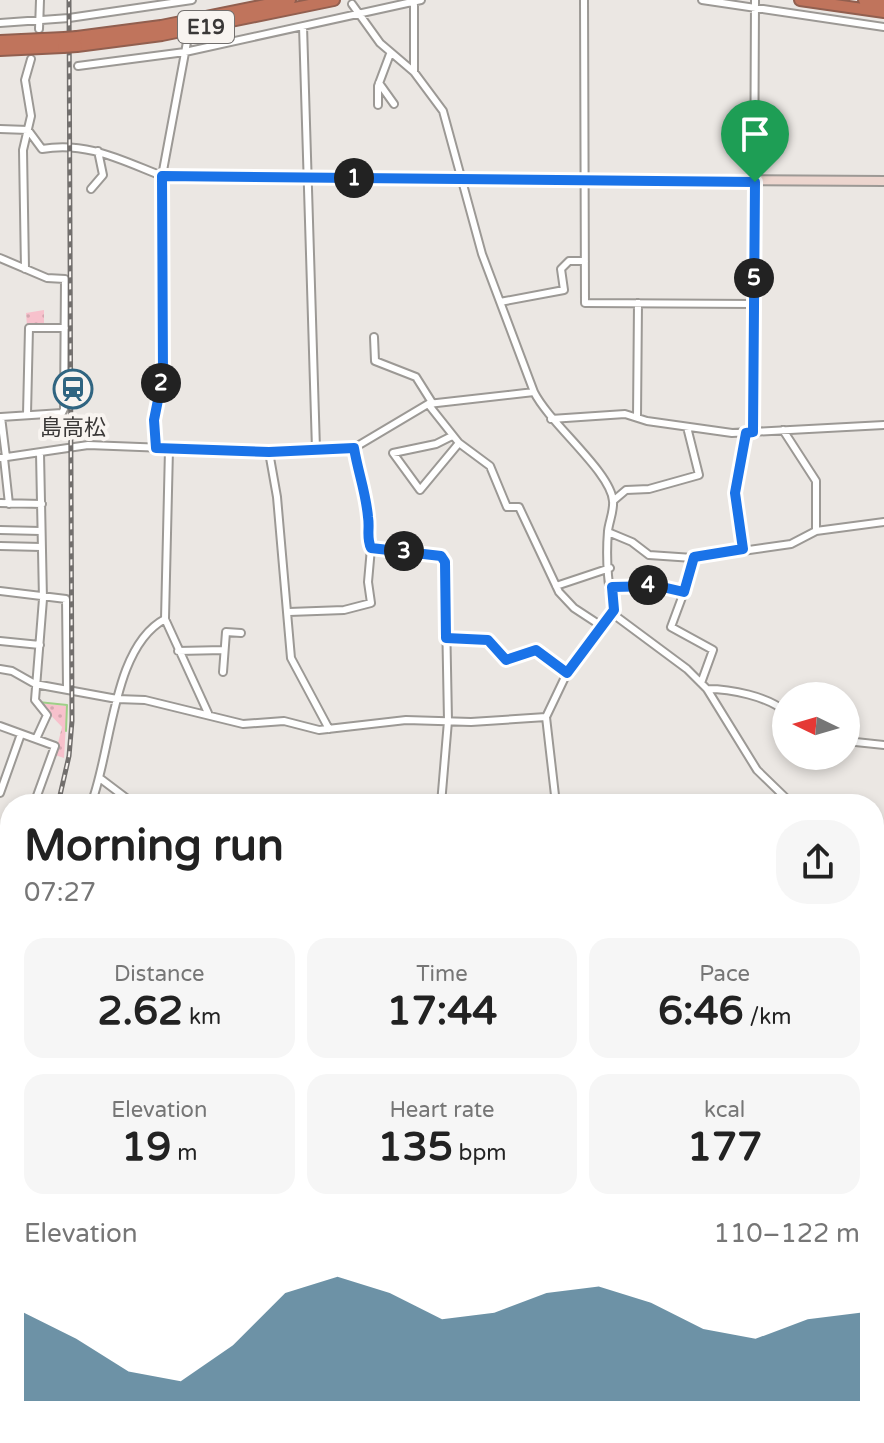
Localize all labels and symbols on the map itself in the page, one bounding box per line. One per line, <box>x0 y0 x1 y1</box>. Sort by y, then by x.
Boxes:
road number: E19 <box>178 11 234 43</box>
pin <box>721 100 789 182</box>
pin: 1 <box>334 158 374 198</box>
pin: 5 <box>734 258 774 298</box>
pin: 2 <box>141 363 181 403</box>
station icon: 島高松 <box>52 368 94 410</box>
place label: 島高松 <box>40 415 106 441</box>
pin: 3 <box>384 531 424 571</box>
pin: 4 <box>628 565 668 605</box>
north arrow <box>772 682 860 770</box>

